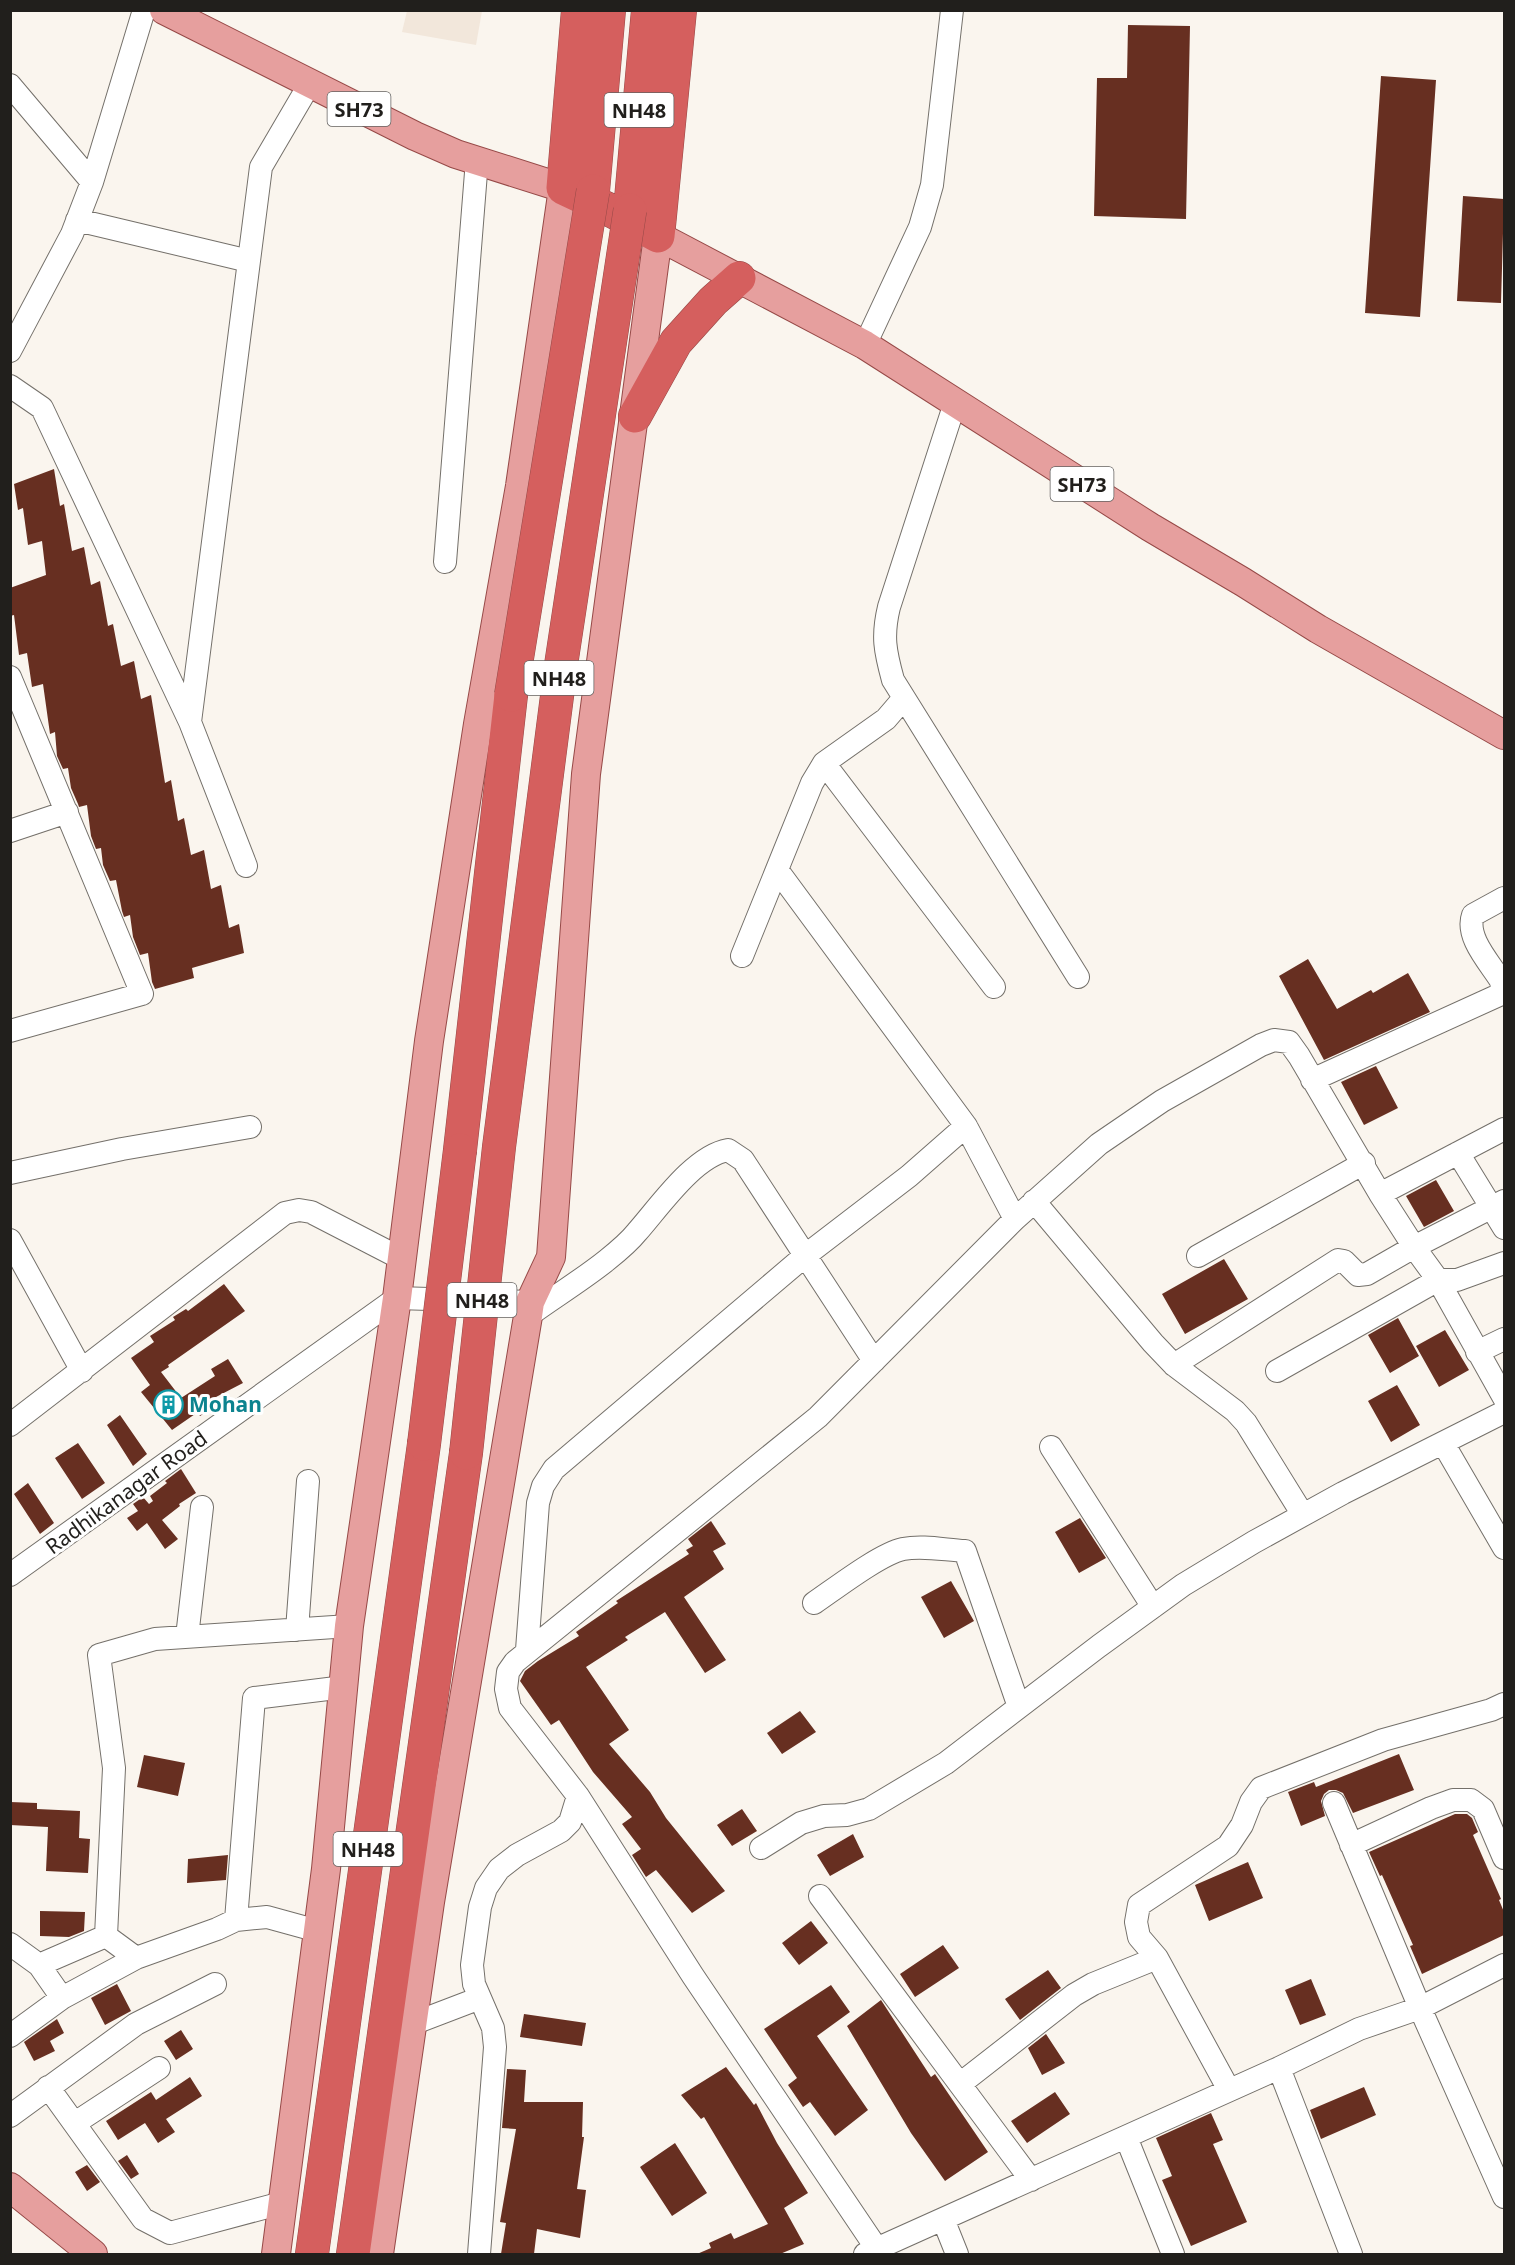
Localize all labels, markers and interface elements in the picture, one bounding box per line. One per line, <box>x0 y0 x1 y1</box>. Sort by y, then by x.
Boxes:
road number: SH73 <box>328 92 391 126</box>
road number: NH48 <box>604 93 674 127</box>
road number: SH73 <box>1050 467 1114 501</box>
road number: NH48 <box>524 661 594 695</box>
road number: NH48 <box>448 1283 516 1317</box>
building icon: Mohan <box>152 1388 184 1420</box>
place label: Mohan <box>189 1390 262 1418</box>
street label: Radhikanagar Road <box>40 1424 212 1560</box>
road number: NH48 <box>334 1832 403 1866</box>

